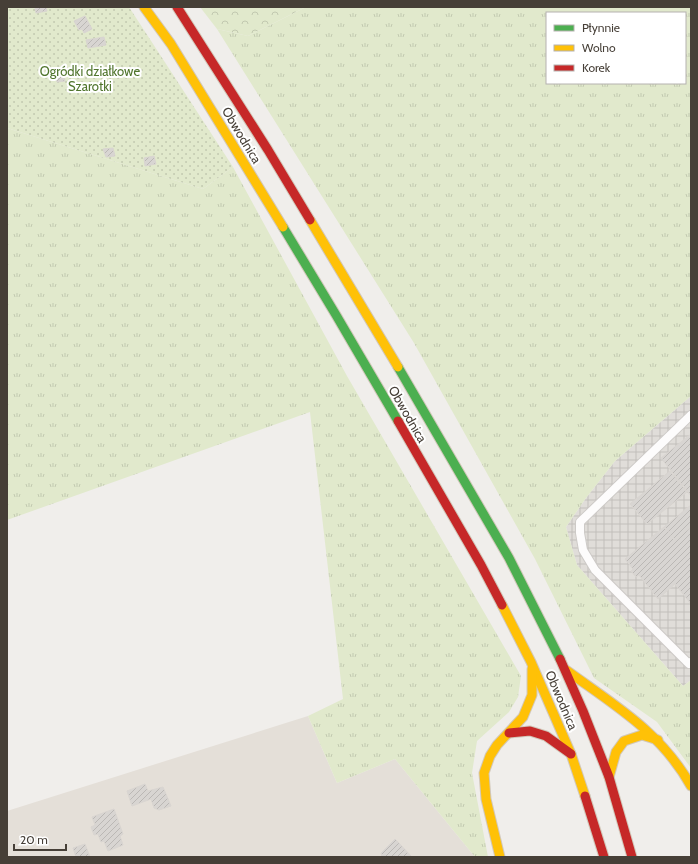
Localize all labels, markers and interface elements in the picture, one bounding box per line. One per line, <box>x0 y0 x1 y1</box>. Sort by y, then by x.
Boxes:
legend <box>546 12 686 84</box>
text: Płynnie <box>582 20 620 35</box>
text: Wolno <box>582 40 616 55</box>
text: Korek <box>582 60 611 75</box>
park label: Ogródki działkowe Szarotki <box>40 63 140 94</box>
street label: Obwodnica <box>219 104 265 167</box>
street label: Obwodnica <box>385 383 431 446</box>
street label: Obwodnica <box>542 668 582 733</box>
scale bar <box>14 826 66 852</box>
text: 20 m <box>20 832 48 847</box>

